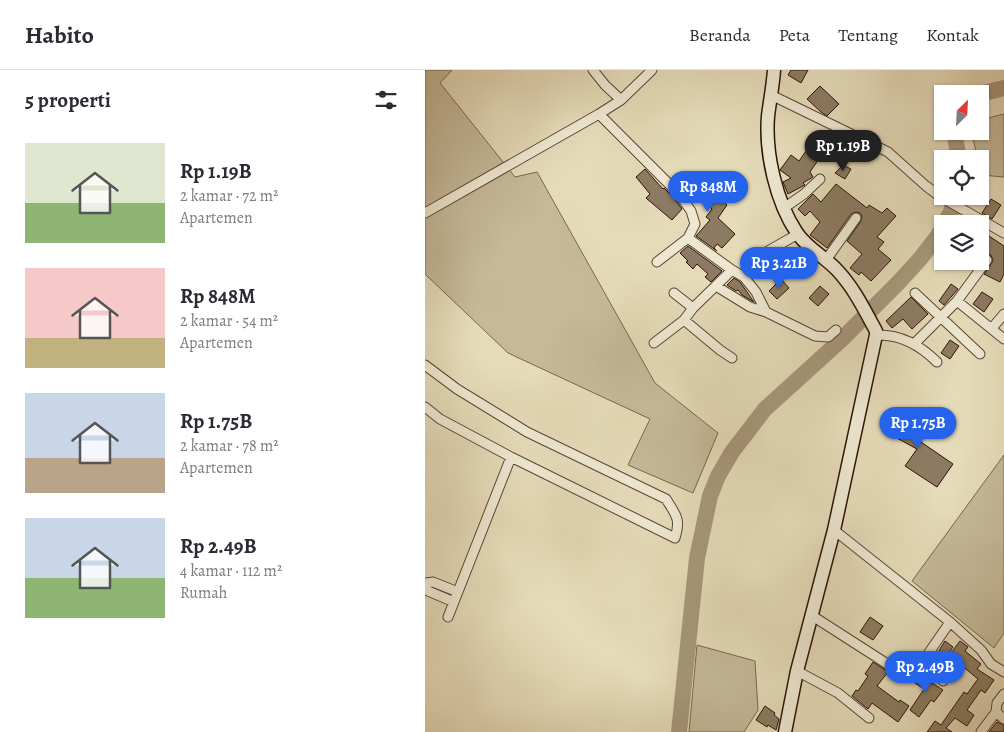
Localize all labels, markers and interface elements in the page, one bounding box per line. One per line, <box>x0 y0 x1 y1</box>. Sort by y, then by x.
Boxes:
text: Habito <box>25 19 94 51</box>
text: Beranda <box>689 23 751 47</box>
text: Peta <box>779 23 810 47</box>
text: Tentang <box>838 23 898 47</box>
text: Kontak <box>926 23 979 47</box>
north arrow <box>934 85 989 140</box>
map controls <box>934 85 989 270</box>
text: 5 properti <box>25 86 111 114</box>
icon: filters <box>372 86 400 114</box>
pin: Rp 1.19B <box>791 129 895 172</box>
text: Rp 1.19B <box>816 135 870 157</box>
button: locate <box>934 150 989 205</box>
text: Rp 1.19B <box>180 157 252 185</box>
icon: home <box>65 163 125 223</box>
pin: Rp 848M <box>662 170 754 213</box>
text: Rp 848M <box>679 176 737 198</box>
text: 2 kamar · 72 m² <box>180 185 278 207</box>
text: Apartemen <box>180 207 253 229</box>
button: layers <box>934 215 989 270</box>
pin: Rp 3.21B <box>727 246 831 289</box>
text: Rp 3.21B <box>751 252 807 274</box>
text: Rp 848M <box>180 282 256 310</box>
icon: home <box>65 288 125 348</box>
text: 2 kamar · 54 m² <box>180 310 278 332</box>
text: Apartemen <box>180 332 253 354</box>
pin: Rp 1.75B <box>866 406 970 449</box>
text: Rp 1.75B <box>180 407 252 435</box>
text: Rp 1.75B <box>890 412 946 434</box>
icon: home <box>65 413 125 473</box>
text: 2 kamar · 78 m² <box>180 435 278 457</box>
text: Apartemen <box>180 457 253 479</box>
text: Rp 2.49B <box>180 532 257 560</box>
icon: home <box>65 538 125 598</box>
text: 4 kamar · 112 m² <box>180 560 282 582</box>
text: Rumah <box>180 582 227 604</box>
pin: Rp 2.49B <box>873 650 977 693</box>
text: Rp 2.49B <box>896 656 954 678</box>

